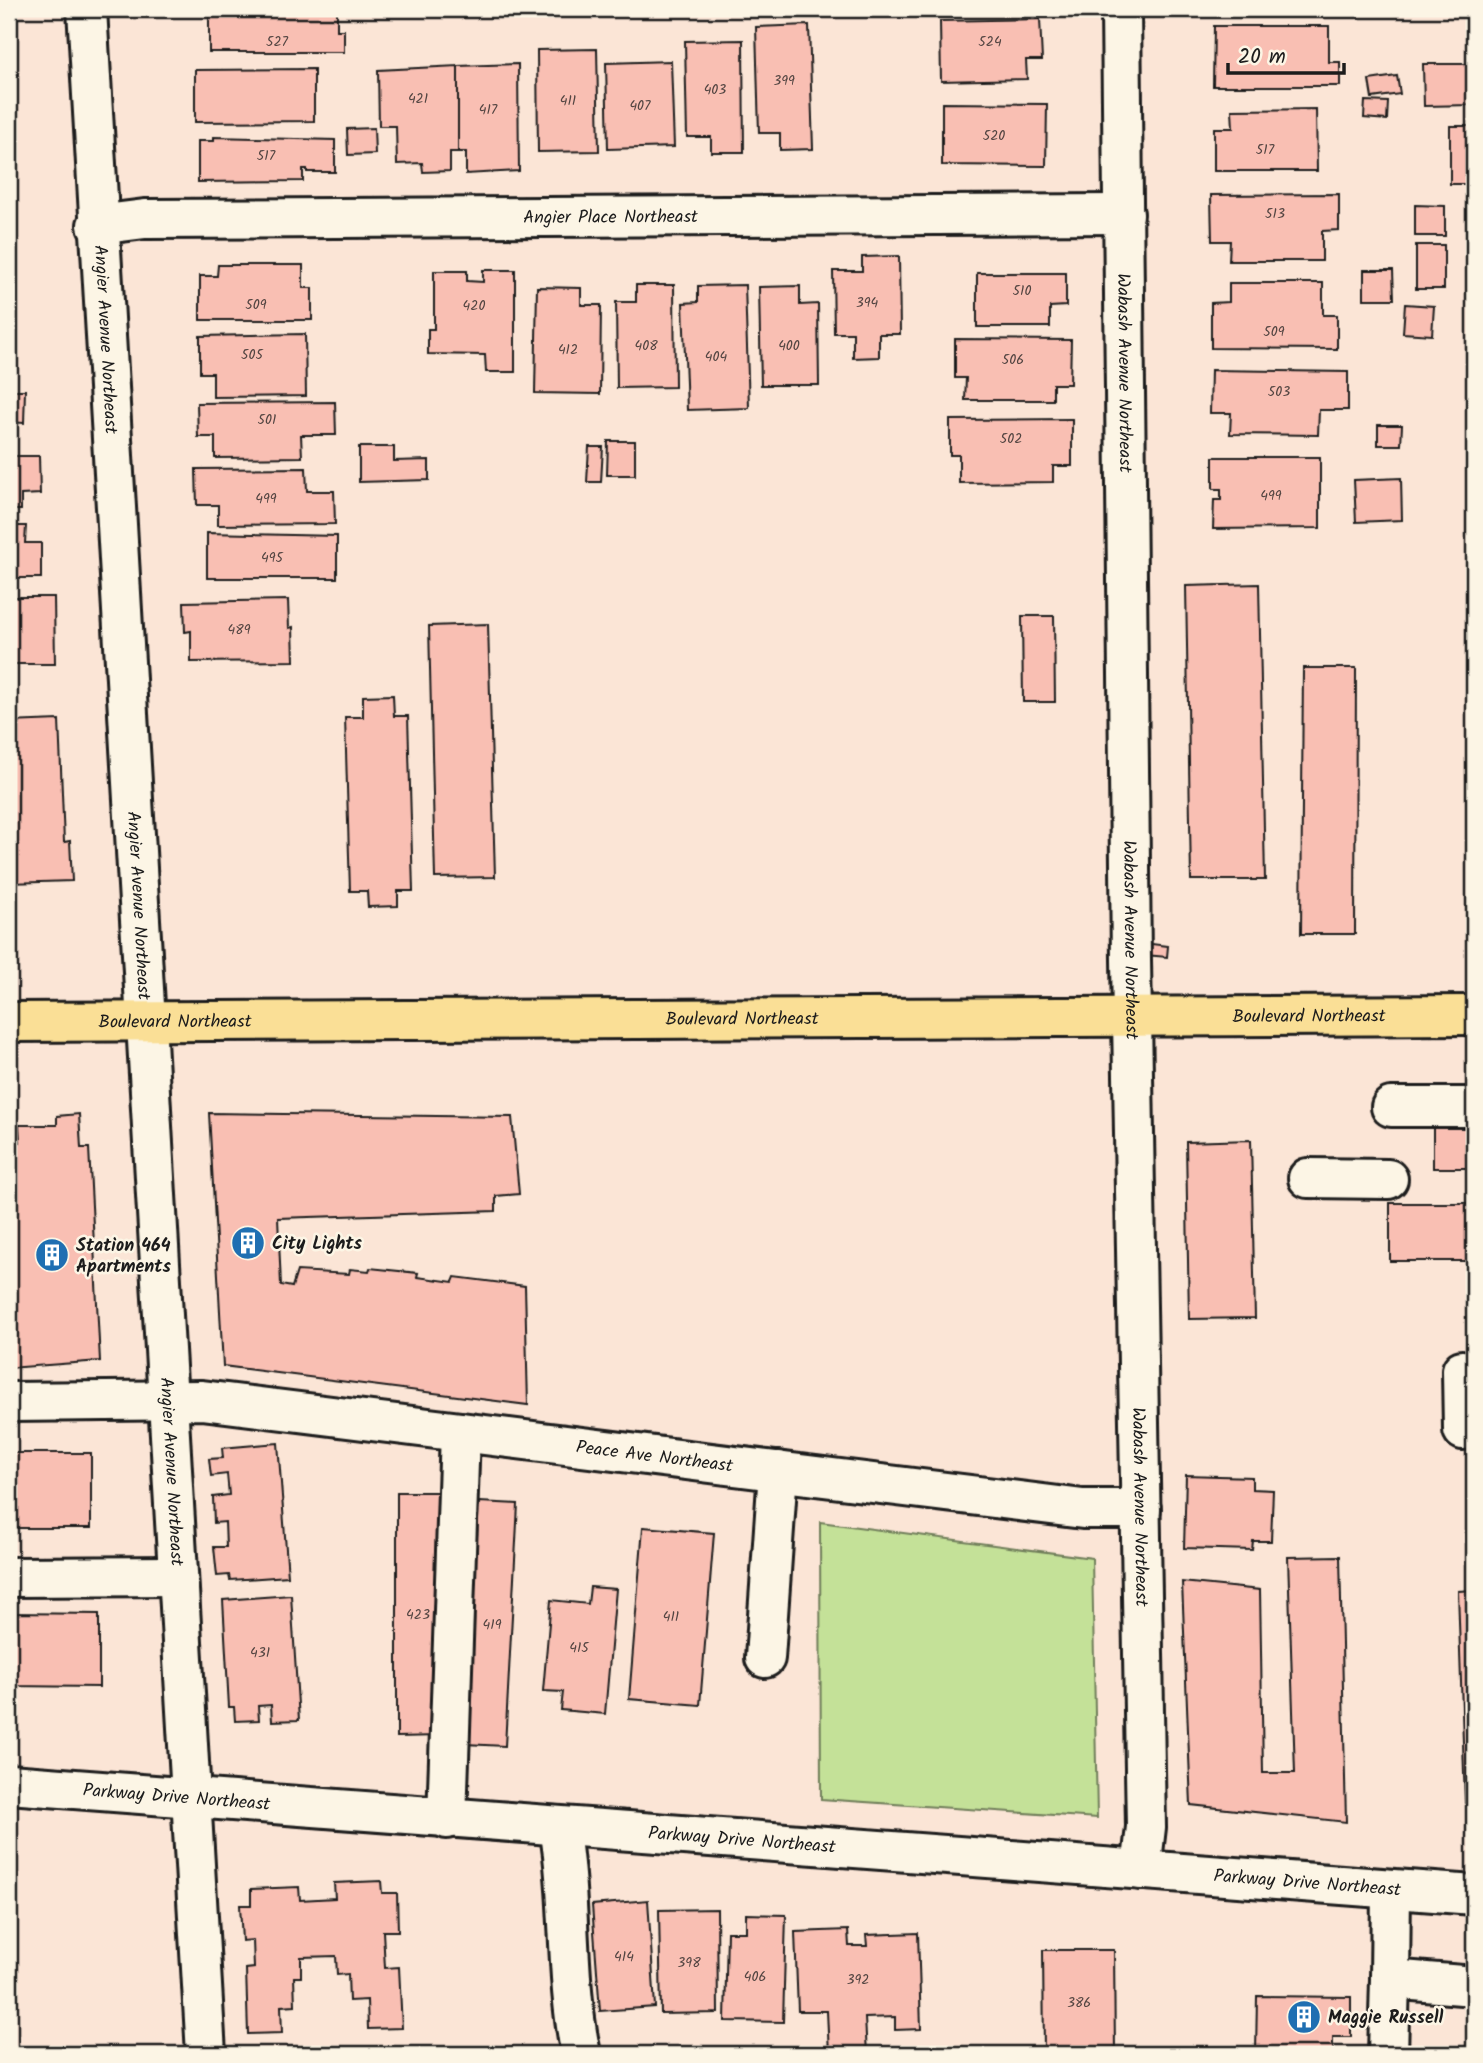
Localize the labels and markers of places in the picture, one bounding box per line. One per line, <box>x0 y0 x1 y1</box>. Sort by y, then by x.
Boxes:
building icon: City Lights <box>229 1224 267 1262</box>
place label: City Lights <box>272 1230 363 1259</box>
place label: Station 464 Apartments <box>76 1232 171 1282</box>
building icon: Station 464 Apartments <box>33 1236 71 1274</box>
building icon: Maggie Russell <box>1285 1998 1323 2036</box>
place label: Maggie Russell <box>1328 2004 1443 2033</box>

